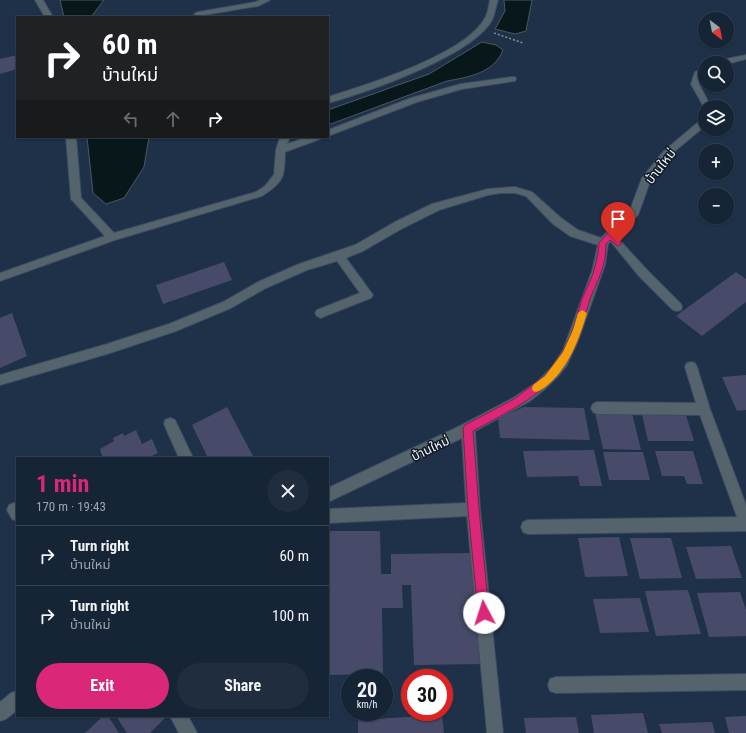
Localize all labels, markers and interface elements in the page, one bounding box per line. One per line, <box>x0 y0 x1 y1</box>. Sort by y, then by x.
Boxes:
north arrow <box>698 12 734 48</box>
map controls <box>698 12 734 224</box>
text: 60 m <box>102 28 158 61</box>
icon: right <box>36 32 88 84</box>
button: search <box>698 56 734 92</box>
text: บ้านใหม่ <box>102 64 158 85</box>
button: layers <box>698 100 734 136</box>
icon: left <box>120 108 142 130</box>
icon: ahead <box>162 108 184 130</box>
icon: right <box>204 108 226 130</box>
button: + <box>698 144 734 180</box>
street label: บ้านใหม่ <box>642 146 679 187</box>
button: − <box>698 188 734 224</box>
pin <box>601 202 635 243</box>
icon: arrive <box>607 208 629 230</box>
street label: บ้านใหม่ <box>409 433 452 464</box>
text: 1 min <box>36 470 89 498</box>
button: close <box>267 470 309 512</box>
text: 170 m · 19:43 <box>36 499 106 514</box>
text: Turn right <box>70 537 129 555</box>
icon: right <box>36 545 58 567</box>
text: 60 m <box>279 547 309 565</box>
text: บ้านใหม่ <box>70 557 110 572</box>
position arrow <box>463 592 505 634</box>
text: Turn right <box>70 597 129 615</box>
icon: right <box>36 605 58 627</box>
text: 100 m <box>272 607 309 625</box>
text: บ้านใหม่ <box>70 617 110 632</box>
button: Exit <box>36 663 169 709</box>
button: Share <box>177 663 309 709</box>
speed limit sign: 30 <box>401 669 453 721</box>
text: 20 <box>357 678 377 702</box>
text: km/h <box>357 699 377 710</box>

